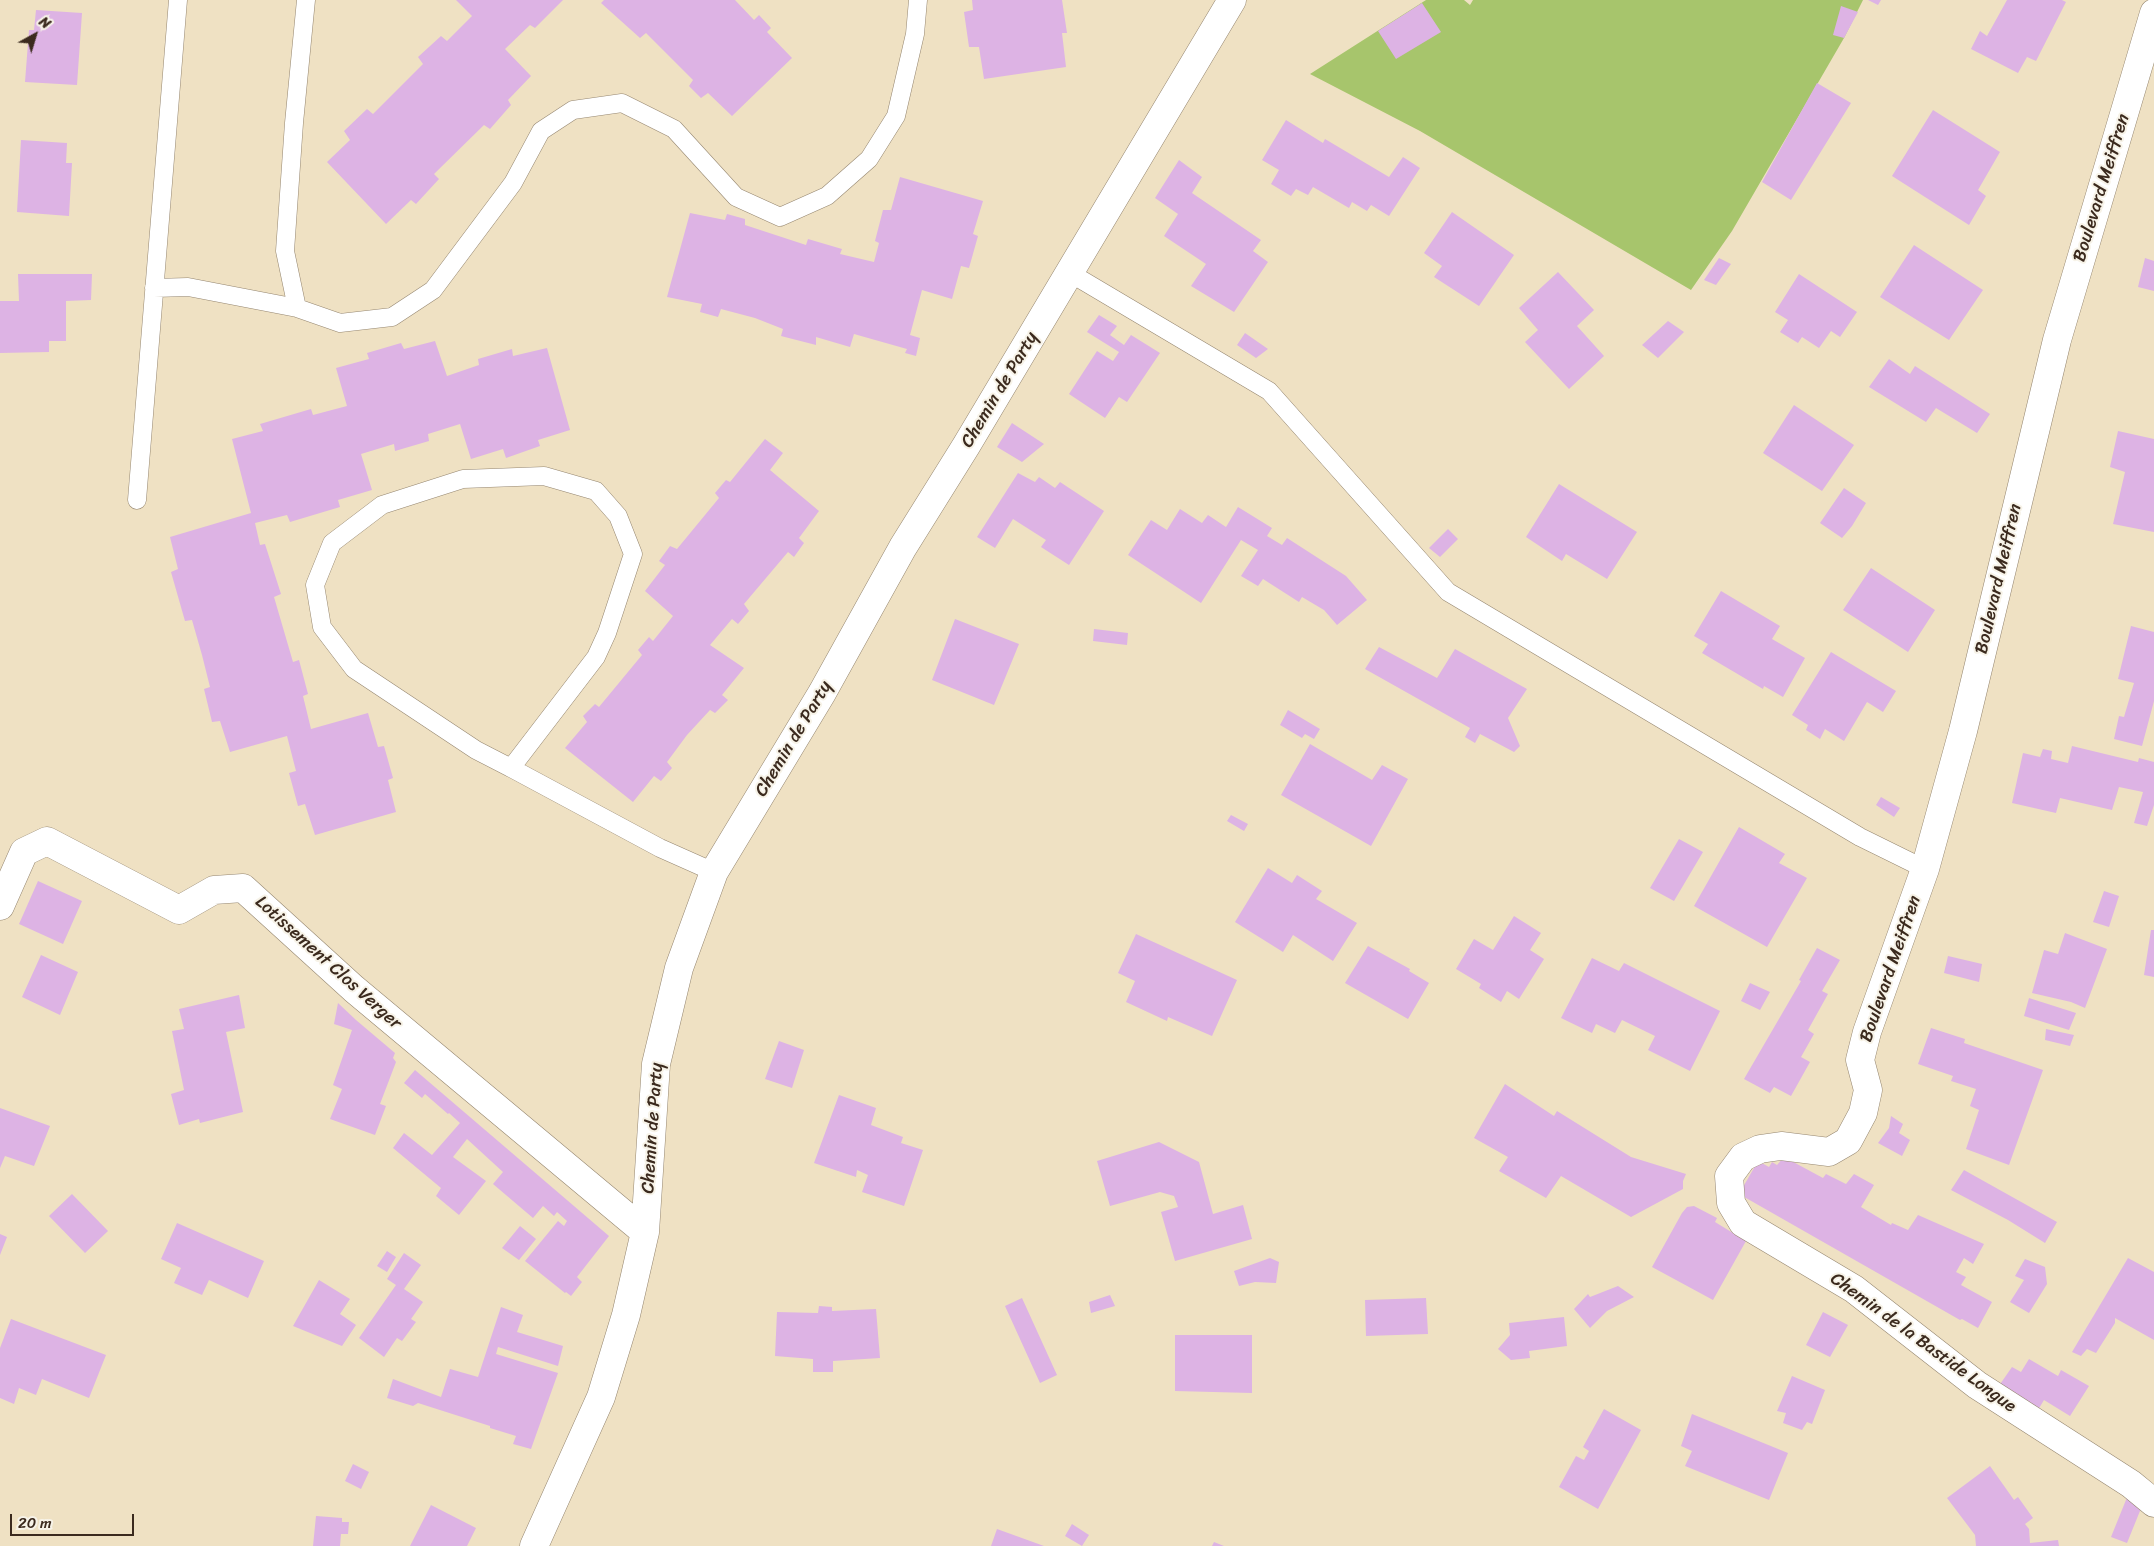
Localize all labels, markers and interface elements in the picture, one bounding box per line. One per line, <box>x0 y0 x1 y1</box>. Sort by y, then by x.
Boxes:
north arrow <box>10 10 60 60</box>
text: N <box>33 10 56 36</box>
street label: Boulevard Meiffren <box>2069 111 2135 265</box>
street label: Chemin de Party <box>957 328 1043 452</box>
street label: Boulevard Meiffren <box>1971 502 2027 656</box>
street label: Chemin de Party <box>751 677 837 801</box>
street label: Lotissement Clos Verger <box>250 892 406 1034</box>
street label: Boulevard Meiffren <box>1856 893 1926 1045</box>
street label: Chemin de Party <box>638 1062 668 1194</box>
street label: Chemin de la Bastide Longue <box>1826 1268 2020 1418</box>
scale bar <box>12 1504 136 1536</box>
text: 20 m <box>18 1510 52 1536</box>

